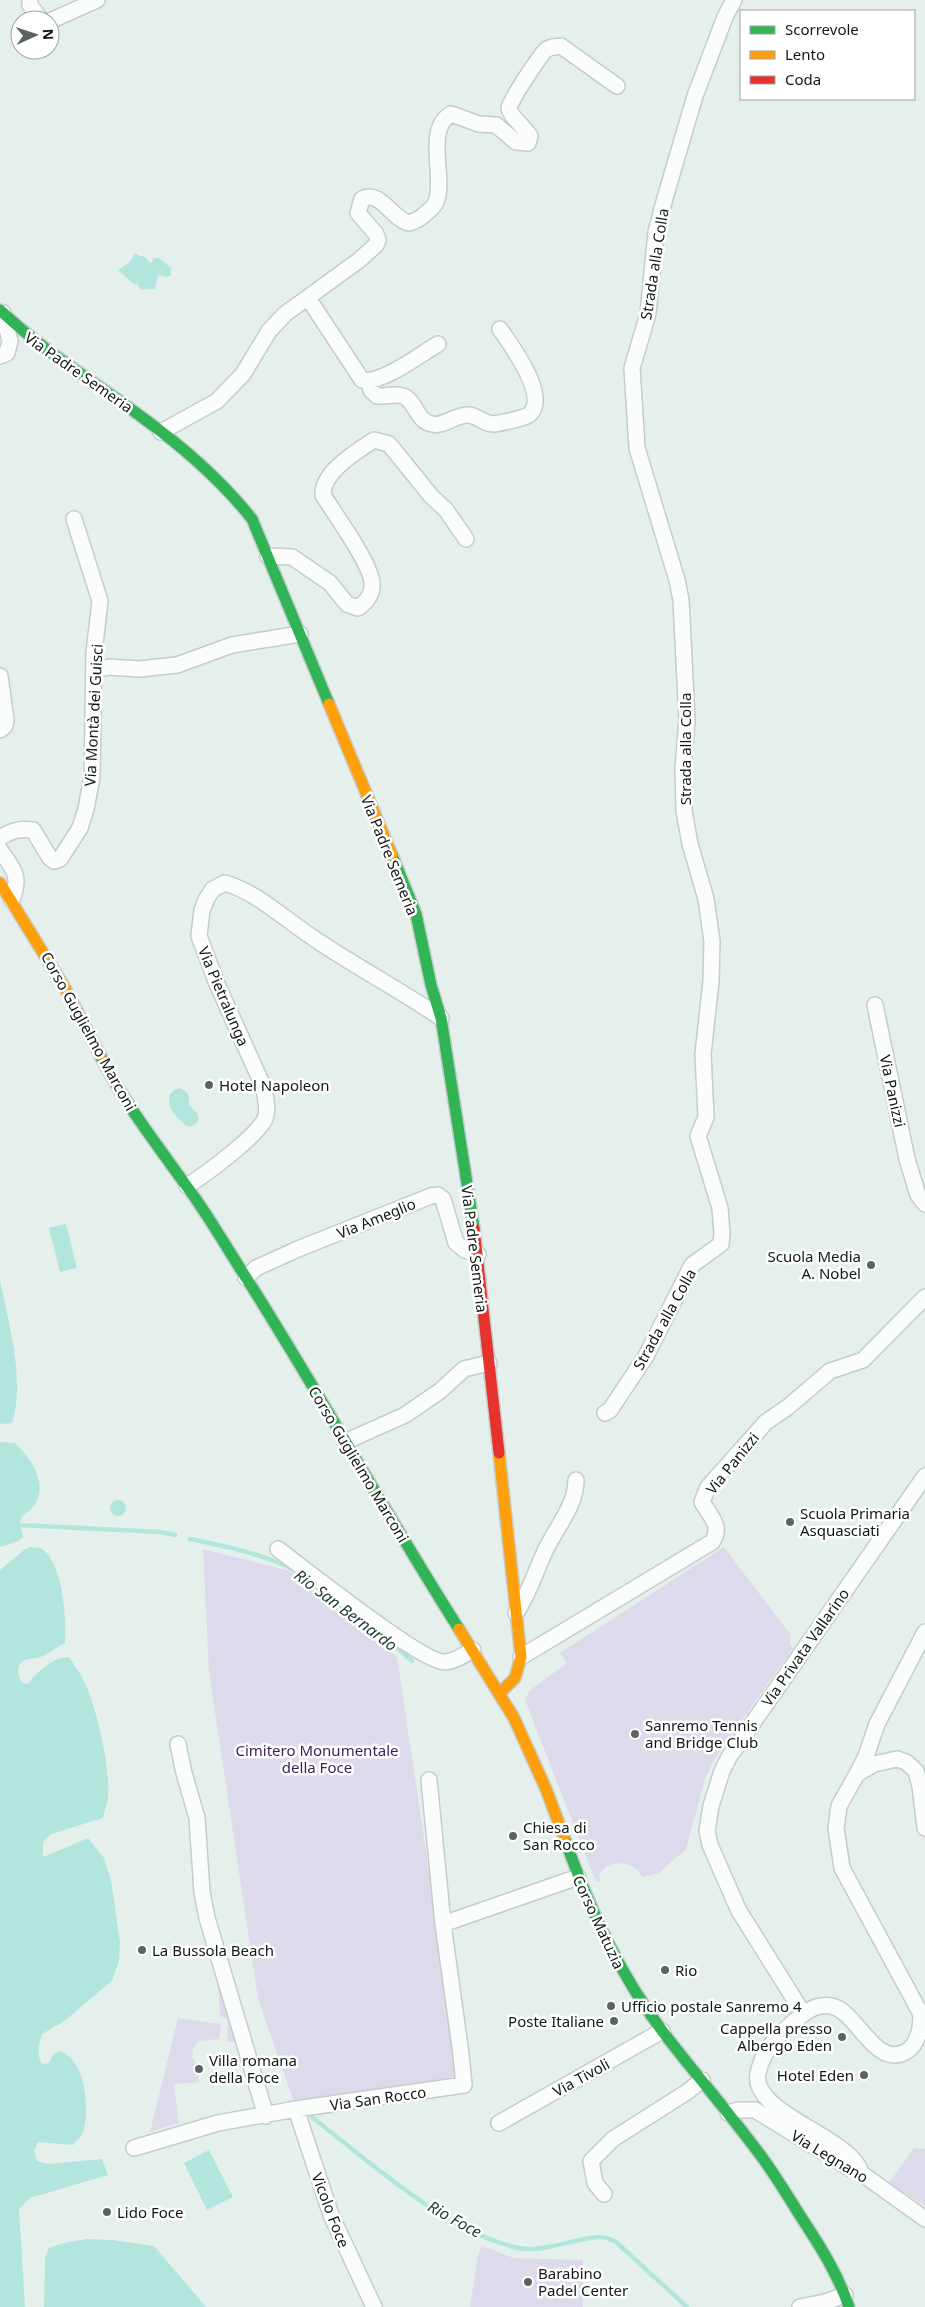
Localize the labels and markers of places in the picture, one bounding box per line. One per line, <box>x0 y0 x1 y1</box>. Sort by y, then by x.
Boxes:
place label: Hotel Napoleon <box>219 1075 330 1095</box>
marker: Hotel Napoleon <box>203 1079 215 1091</box>
place label: Scuola Media A. Nobel <box>767 1246 861 1283</box>
marker: Scuola Media A. Nobel <box>865 1259 877 1271</box>
place label: Scuola Primaria Asquasciati <box>800 1503 910 1540</box>
marker: Scuola Primaria Asquasciati <box>784 1516 796 1528</box>
place label: Sanremo Tennis and Bridge Club <box>645 1715 758 1752</box>
marker: Sanremo Tennis and Bridge Club <box>629 1728 641 1740</box>
place label: Chiesa di San Rocco <box>523 1817 595 1854</box>
marker: Chiesa di San Rocco <box>507 1830 519 1842</box>
place label: La Bussola Beach <box>152 1940 274 1960</box>
marker: La Bussola Beach <box>136 1944 148 1956</box>
place label: Rio <box>675 1960 697 1980</box>
marker: Rio <box>659 1964 671 1976</box>
place label: Ufficio postale Sanremo 4 <box>621 1996 802 2016</box>
marker: Ufficio postale Sanremo 4 <box>605 2000 617 2012</box>
place label: Poste Italiane <box>508 2011 604 2031</box>
marker: Poste Italiane <box>608 2015 620 2027</box>
place label: Cappella presso Albergo Eden <box>720 2018 832 2055</box>
marker: Cappella presso Albergo Eden <box>836 2031 848 2043</box>
place label: Villa romana della Foce <box>209 2050 297 2087</box>
marker: Villa romana della Foce <box>193 2063 205 2075</box>
place label: Hotel Eden <box>777 2065 854 2085</box>
marker: Hotel Eden <box>858 2069 870 2081</box>
place label: Lido Foce <box>117 2202 183 2222</box>
marker: Lido Foce <box>101 2206 113 2218</box>
place label: Barabino Padel Center <box>538 2263 628 2300</box>
marker: Barabino Padel Center <box>522 2276 534 2288</box>

